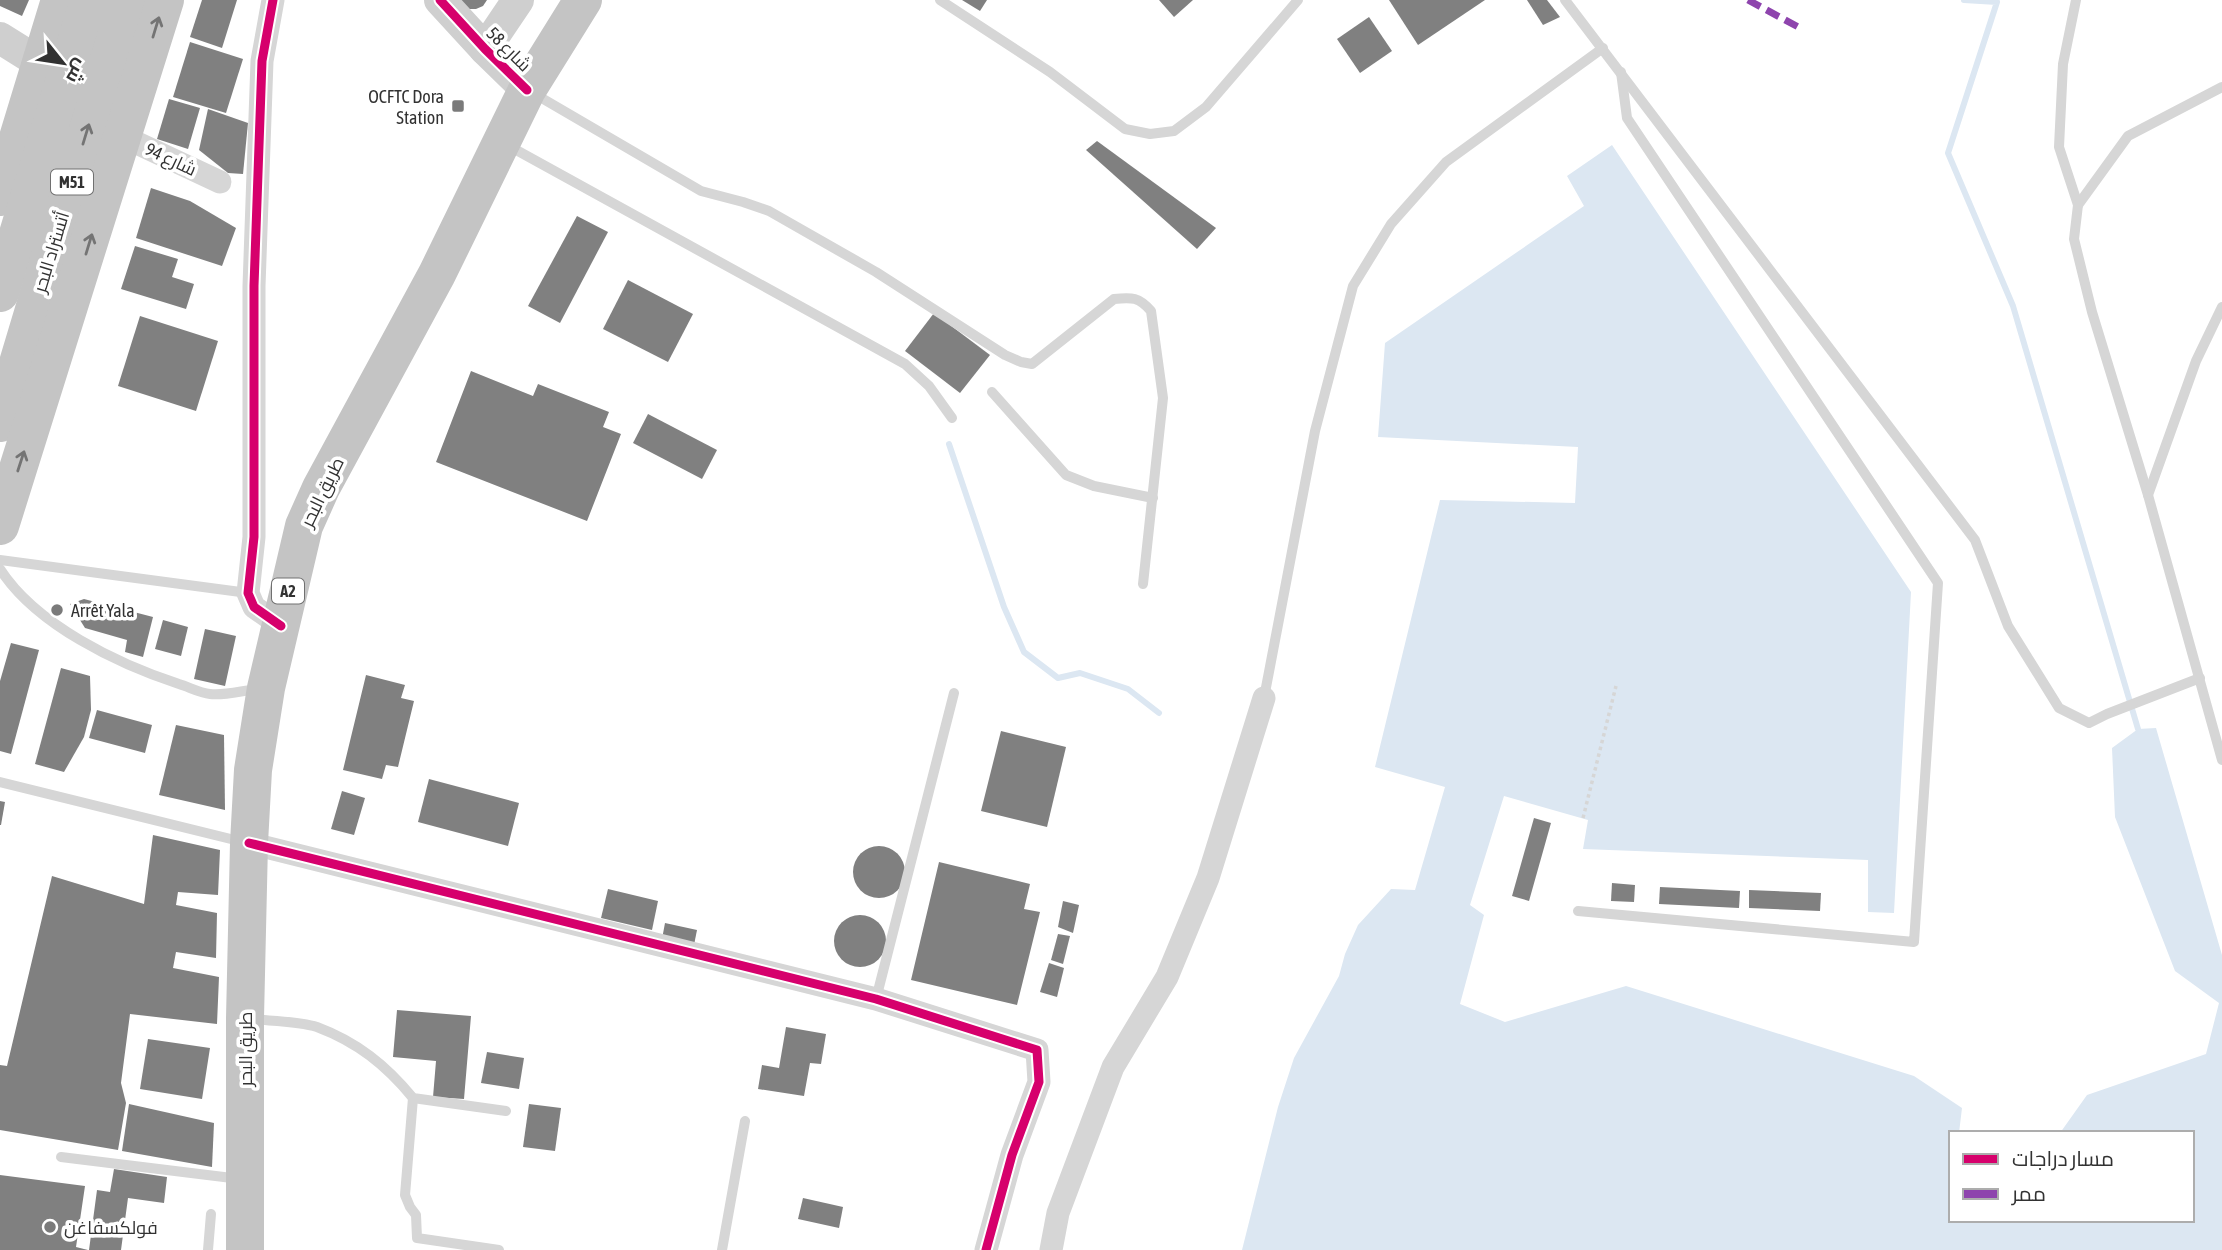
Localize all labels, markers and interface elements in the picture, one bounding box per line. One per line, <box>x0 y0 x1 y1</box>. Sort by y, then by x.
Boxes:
one-way arrow <box>151 16 164 38</box>
street label: شارع 58 <box>481 22 536 77</box>
north arrow <box>28 28 98 98</box>
text: ش <box>61 55 93 88</box>
place label: OCFTC Dora Station <box>368 86 444 128</box>
marker: OCFTC Dora Station <box>450 98 466 114</box>
one-way arrow <box>81 123 94 145</box>
street label: شارع 94 <box>141 138 200 182</box>
road number: M51 <box>51 170 93 194</box>
street label: أتستراد البحر <box>29 209 74 296</box>
one-way arrow <box>83 234 96 256</box>
one-way arrow <box>15 451 28 473</box>
street label: طريق البحر <box>296 454 350 532</box>
road number: A2 <box>272 578 304 604</box>
place label: Arrêt Yala <box>71 600 135 621</box>
marker: Arrêt Yala <box>49 602 65 618</box>
street label: طريق البحر <box>235 1012 258 1087</box>
legend <box>1949 1131 2194 1222</box>
text: مسار دراجات <box>2012 1146 2114 1171</box>
text: ممر <box>2011 1181 2046 1206</box>
place label: فولكسفاغن <box>64 1217 158 1239</box>
marker: فولكسفاغن <box>42 1219 58 1235</box>

